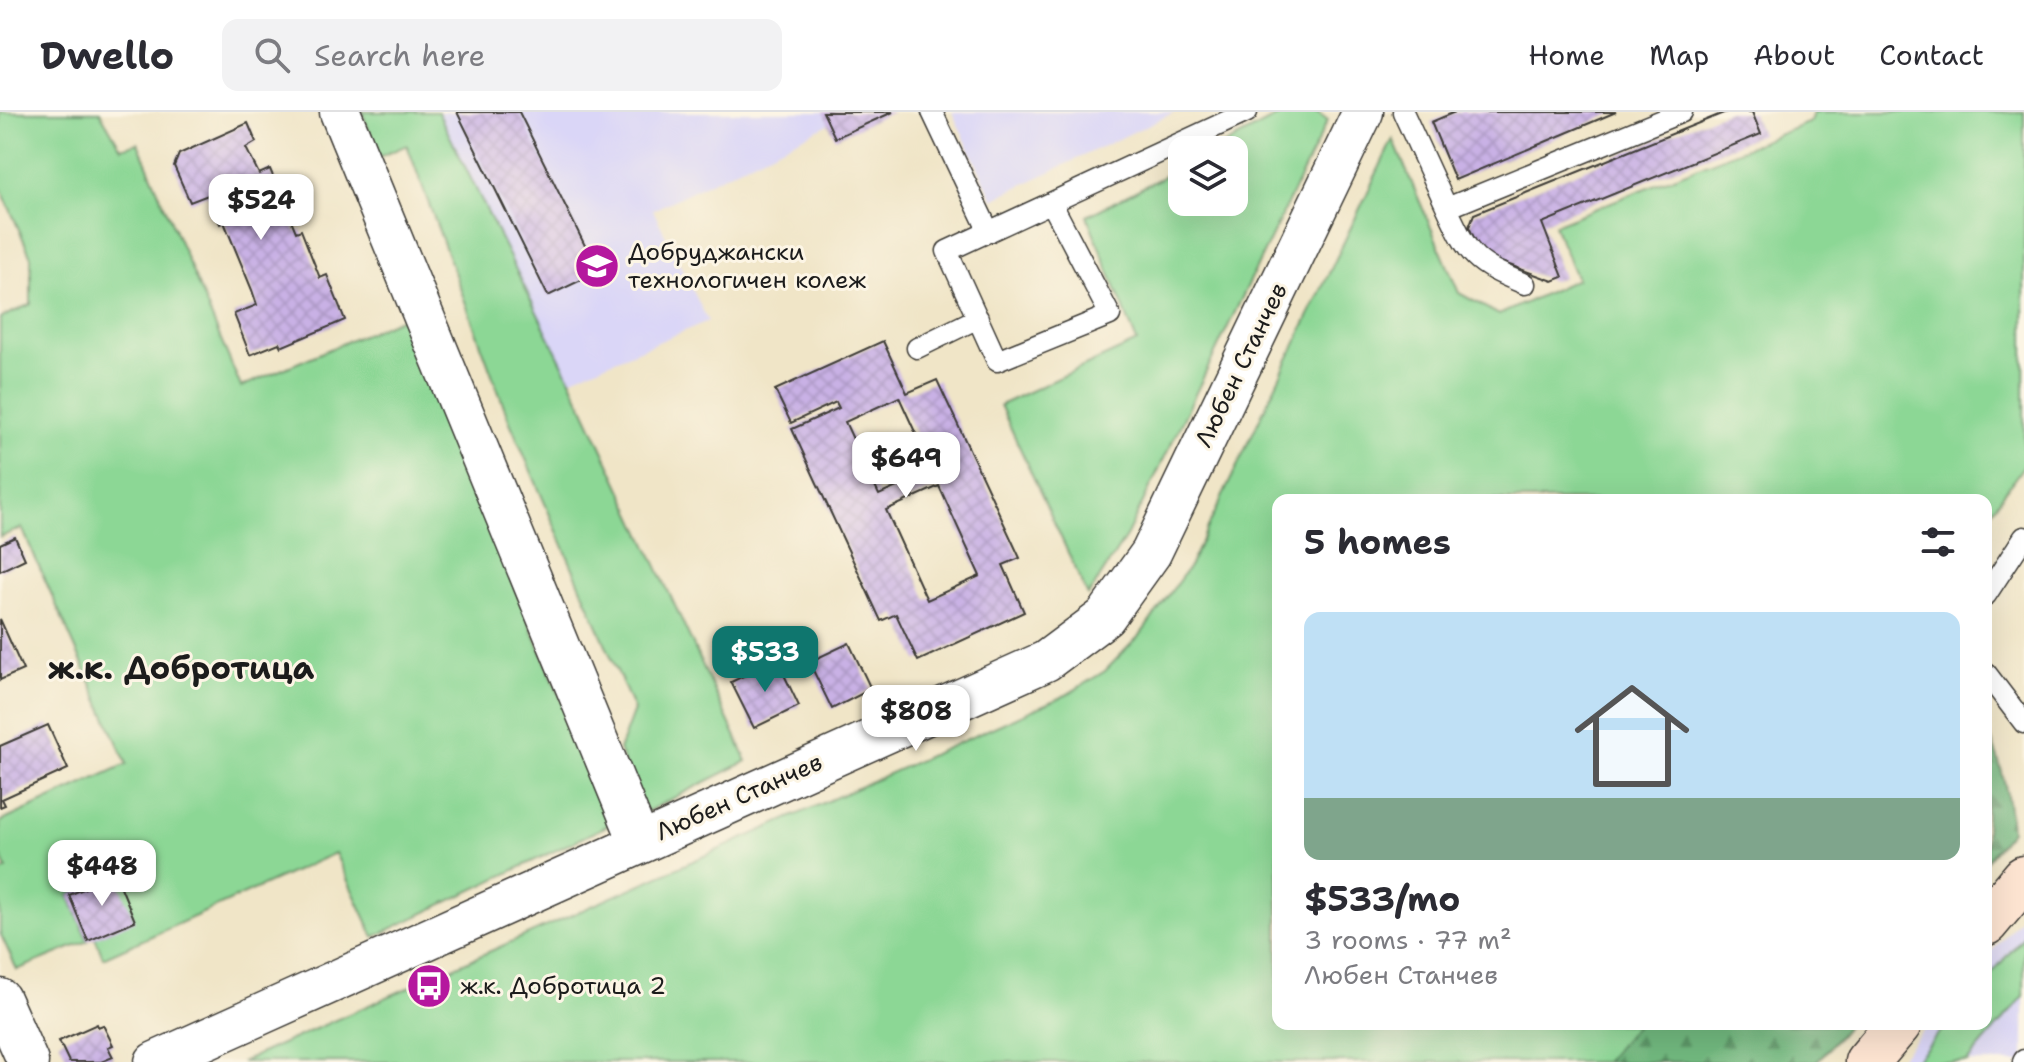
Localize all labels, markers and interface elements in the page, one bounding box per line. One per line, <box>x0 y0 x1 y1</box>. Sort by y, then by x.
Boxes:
search box <box>222 19 782 91</box>
text: Dwello <box>40 30 174 81</box>
icon: search <box>250 33 294 77</box>
text: Search here <box>314 35 486 76</box>
text: Home <box>1528 36 1605 74</box>
text: Map <box>1649 36 1709 74</box>
text: About <box>1753 36 1835 74</box>
text: Contact <box>1879 36 1984 74</box>
map controls <box>1168 136 1248 216</box>
button: layers <box>1168 136 1248 216</box>
pin: $524 <box>214 174 308 242</box>
text: $524 <box>227 182 295 217</box>
place label: Добруджански технологичен колеж <box>628 236 866 296</box>
school or university icon: Добруджански технологичен колеж <box>573 242 621 290</box>
street label: Любен Станчев <box>1187 278 1295 452</box>
pin: $649 <box>859 432 953 500</box>
text: $649 <box>870 440 942 475</box>
text: 5 homes <box>1304 519 1451 565</box>
icon: filters <box>1916 520 1960 564</box>
pin: $533 <box>718 626 812 694</box>
text: $533 <box>730 634 800 669</box>
district label: ж.к. Добротица <box>48 646 315 689</box>
icon: home <box>1560 664 1704 808</box>
pin: $808 <box>869 685 963 753</box>
text: $808 <box>880 693 952 728</box>
street label: Любен Станчев <box>651 746 827 848</box>
pin: $448 <box>55 840 149 908</box>
text: $448 <box>66 848 138 883</box>
text: $533/mo <box>1304 876 1460 922</box>
text: 3 rooms · 77 m² <box>1304 922 1512 957</box>
text: Любен Станчев <box>1304 957 1498 992</box>
bus stop icon: ж.к. Добротица 2 <box>405 962 453 1010</box>
place label: ж.к. Добротица 2 <box>460 970 666 1002</box>

